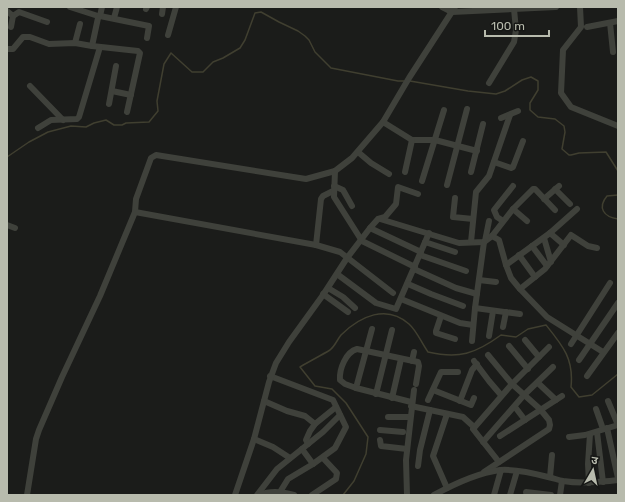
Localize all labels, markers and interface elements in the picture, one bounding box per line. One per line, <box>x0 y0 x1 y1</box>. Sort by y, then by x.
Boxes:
scale bar <box>485 12 549 38</box>
text: 100 m <box>491 19 525 33</box>
north arrow <box>573 450 613 490</box>
text: उ <box>590 454 599 468</box>

